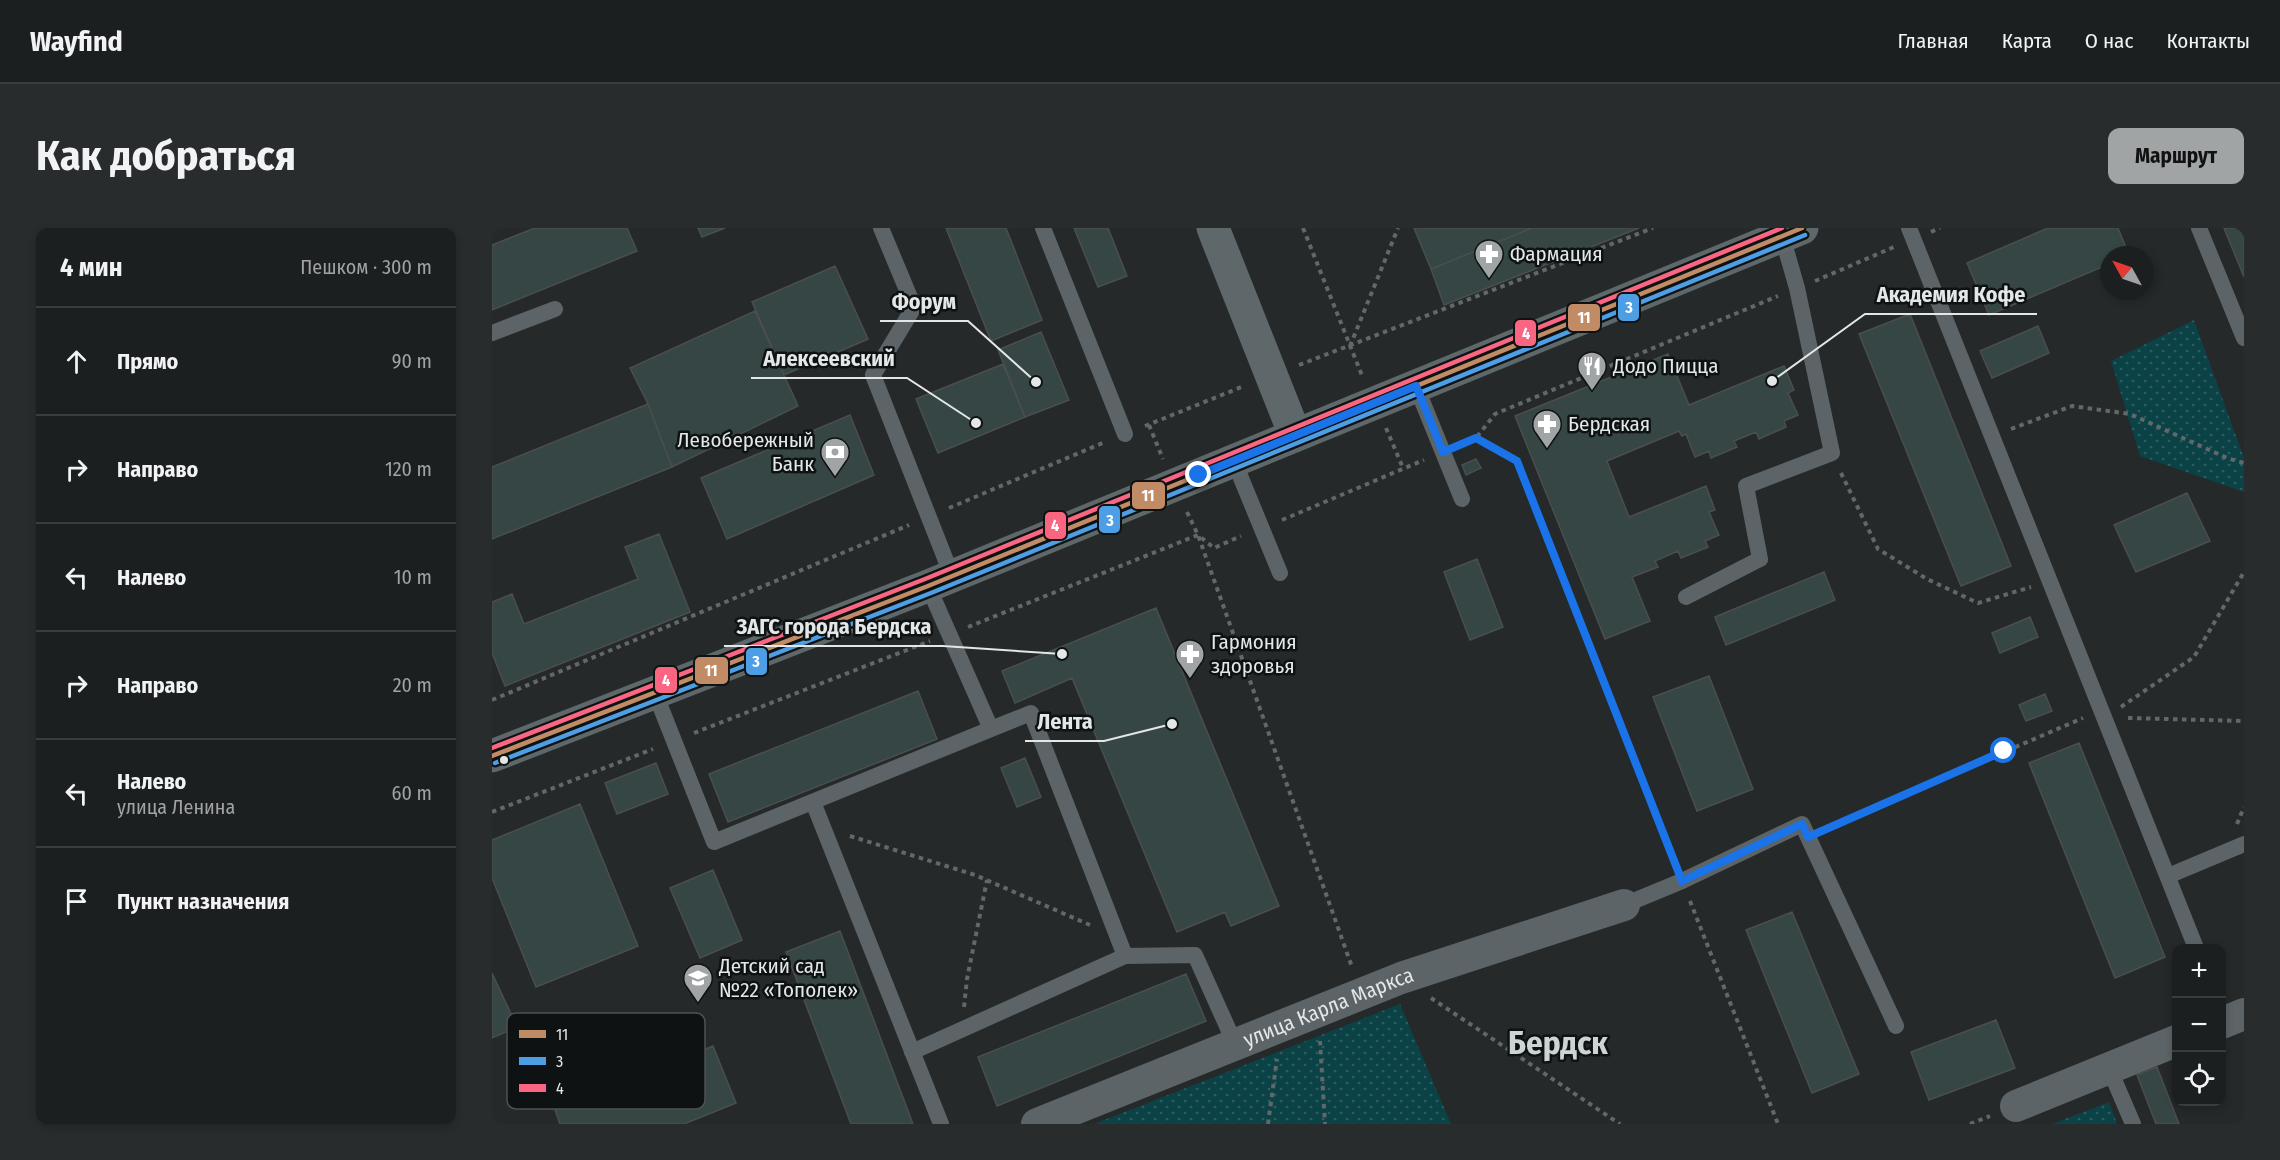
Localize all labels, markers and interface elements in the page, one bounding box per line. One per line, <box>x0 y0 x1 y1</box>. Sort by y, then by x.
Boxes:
text: Wayfind <box>30 25 123 58</box>
text: Главная <box>1898 28 1969 54</box>
text: Карта <box>2002 28 2052 54</box>
text: О нас <box>2085 28 2133 54</box>
text: Контакты <box>2166 28 2250 54</box>
button: Маршрут <box>2108 128 2244 184</box>
text: Как добраться <box>36 131 296 181</box>
pharmacy icon: Фармация <box>1473 238 1505 280</box>
place label: Фармация <box>1510 241 1603 267</box>
north arrow <box>2100 246 2154 300</box>
text: 4 мин <box>60 252 122 283</box>
text: Пешком · 300 m <box>300 255 432 279</box>
callout: Академия Кофе <box>1865 274 2037 314</box>
callout: Форум <box>880 281 968 321</box>
text: Академия Кофе <box>1876 281 2025 308</box>
text: Форум <box>892 288 956 315</box>
line badge: 3 <box>1617 293 1640 322</box>
text: 3 <box>1624 298 1633 317</box>
line badge: 11 <box>1567 303 1601 332</box>
text: 11 <box>1577 308 1591 327</box>
line badge: 4 <box>1514 319 1537 347</box>
text: 4 <box>1522 324 1530 343</box>
callout: Алексеевский <box>751 338 907 378</box>
icon: ahead <box>60 345 93 378</box>
text: Алексеевский <box>762 345 895 372</box>
text: Прямо <box>117 348 178 375</box>
text: 90 m <box>392 349 432 373</box>
restaurant icon: Додо Пицца <box>1576 350 1608 392</box>
place label: Додо Пицца <box>1612 353 1718 379</box>
pharmacy icon: Бердская <box>1531 408 1563 450</box>
place label: Бердская <box>1568 411 1650 437</box>
place label: Левобережный Банк <box>677 427 814 477</box>
bank icon: Левобережный Банк <box>819 436 851 478</box>
icon: right <box>60 453 93 486</box>
text: Направо <box>117 456 198 483</box>
text: 120 m <box>385 457 432 481</box>
route end <box>1185 461 1211 487</box>
line badge: 11 <box>1131 481 1166 510</box>
text: 11 <box>1141 486 1155 505</box>
line badge: 3 <box>1098 505 1121 534</box>
line badge: 4 <box>1044 511 1067 540</box>
text: 3 <box>1105 511 1114 530</box>
text: 4 <box>1051 516 1059 535</box>
icon: left <box>60 561 93 594</box>
text: Налево <box>117 564 186 591</box>
text: 10 m <box>394 565 432 589</box>
callout: ЗАГС города Бердска <box>724 606 943 646</box>
text: ЗАГС города Бердска <box>736 613 931 640</box>
place label: Гармония здоровья <box>1211 629 1297 679</box>
pharmacy icon: Гармония здоровья <box>1174 638 1206 680</box>
line badge: 3 <box>745 647 768 676</box>
text: 3 <box>751 652 760 671</box>
line badge: 11 <box>694 656 729 685</box>
text: 11 <box>704 661 718 680</box>
line badge: 4 <box>654 666 678 694</box>
icon: right <box>60 669 93 702</box>
text: 4 <box>662 671 670 690</box>
text: Направо <box>117 672 198 699</box>
text: 20 m <box>393 673 432 697</box>
callout: Лента <box>1025 701 1104 741</box>
text: Лента <box>1037 708 1093 735</box>
route start <box>1990 737 2016 763</box>
unlabelled marker <box>498 754 510 766</box>
text: Налево <box>117 768 186 795</box>
icon: left <box>60 777 93 810</box>
text: 60 m <box>392 781 432 805</box>
text: улица Ленина <box>117 795 235 819</box>
icon: arrive <box>60 885 93 918</box>
text: Пункт назначения <box>117 888 289 915</box>
map controls <box>2172 944 2226 1106</box>
button: + <box>2172 944 2226 998</box>
place label: Детский сад №22 «Тополек» <box>718 953 858 1003</box>
school or university icon: Детский сад №22 «Тополек» <box>682 962 714 1004</box>
street label: улица Карла Маркса <box>1240 962 1417 1053</box>
button: − <box>2172 998 2226 1052</box>
legend <box>507 1013 705 1109</box>
district label: Бердск <box>1508 1023 1608 1063</box>
text: 11 <box>556 1025 568 1044</box>
text: 3 <box>556 1052 563 1071</box>
button: locate <box>2172 1052 2226 1106</box>
text: 4 <box>556 1079 564 1098</box>

